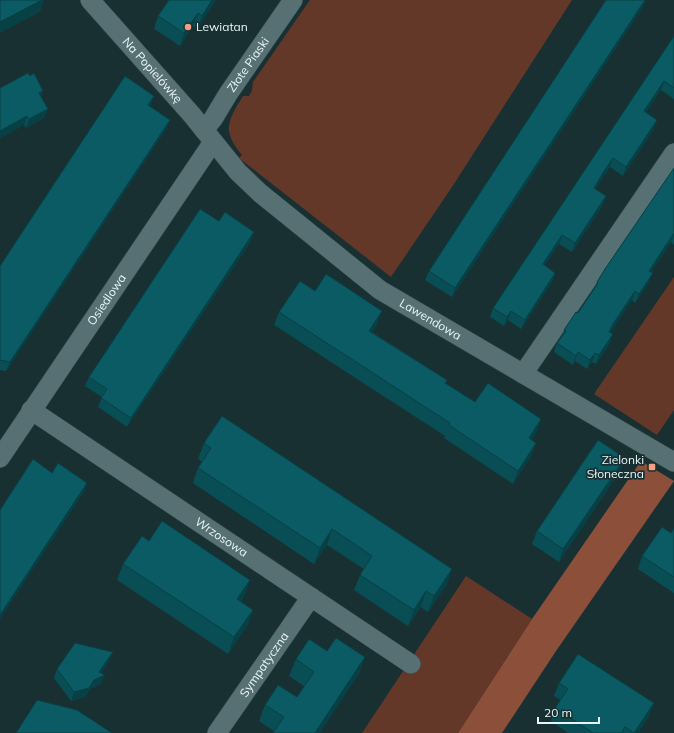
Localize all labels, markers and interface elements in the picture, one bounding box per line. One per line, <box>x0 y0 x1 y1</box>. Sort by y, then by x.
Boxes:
place label: Lewiatan <box>196 19 248 34</box>
marker: Lewiatan <box>183 22 193 32</box>
street label: Na Popielówkę <box>120 34 186 106</box>
street label: Złote Piaski <box>224 34 272 95</box>
street label: Osiedlowa <box>84 271 129 328</box>
street label: Lawendowa <box>397 295 464 343</box>
place label: Zielonki Słoneczna <box>587 452 644 481</box>
marker: Zielonki Słoneczna <box>647 462 657 472</box>
street label: Wrzosowa <box>192 514 251 560</box>
street label: Sympatyczna <box>236 629 291 700</box>
scale bar <box>538 699 599 725</box>
text: 20 m <box>544 705 572 720</box>

